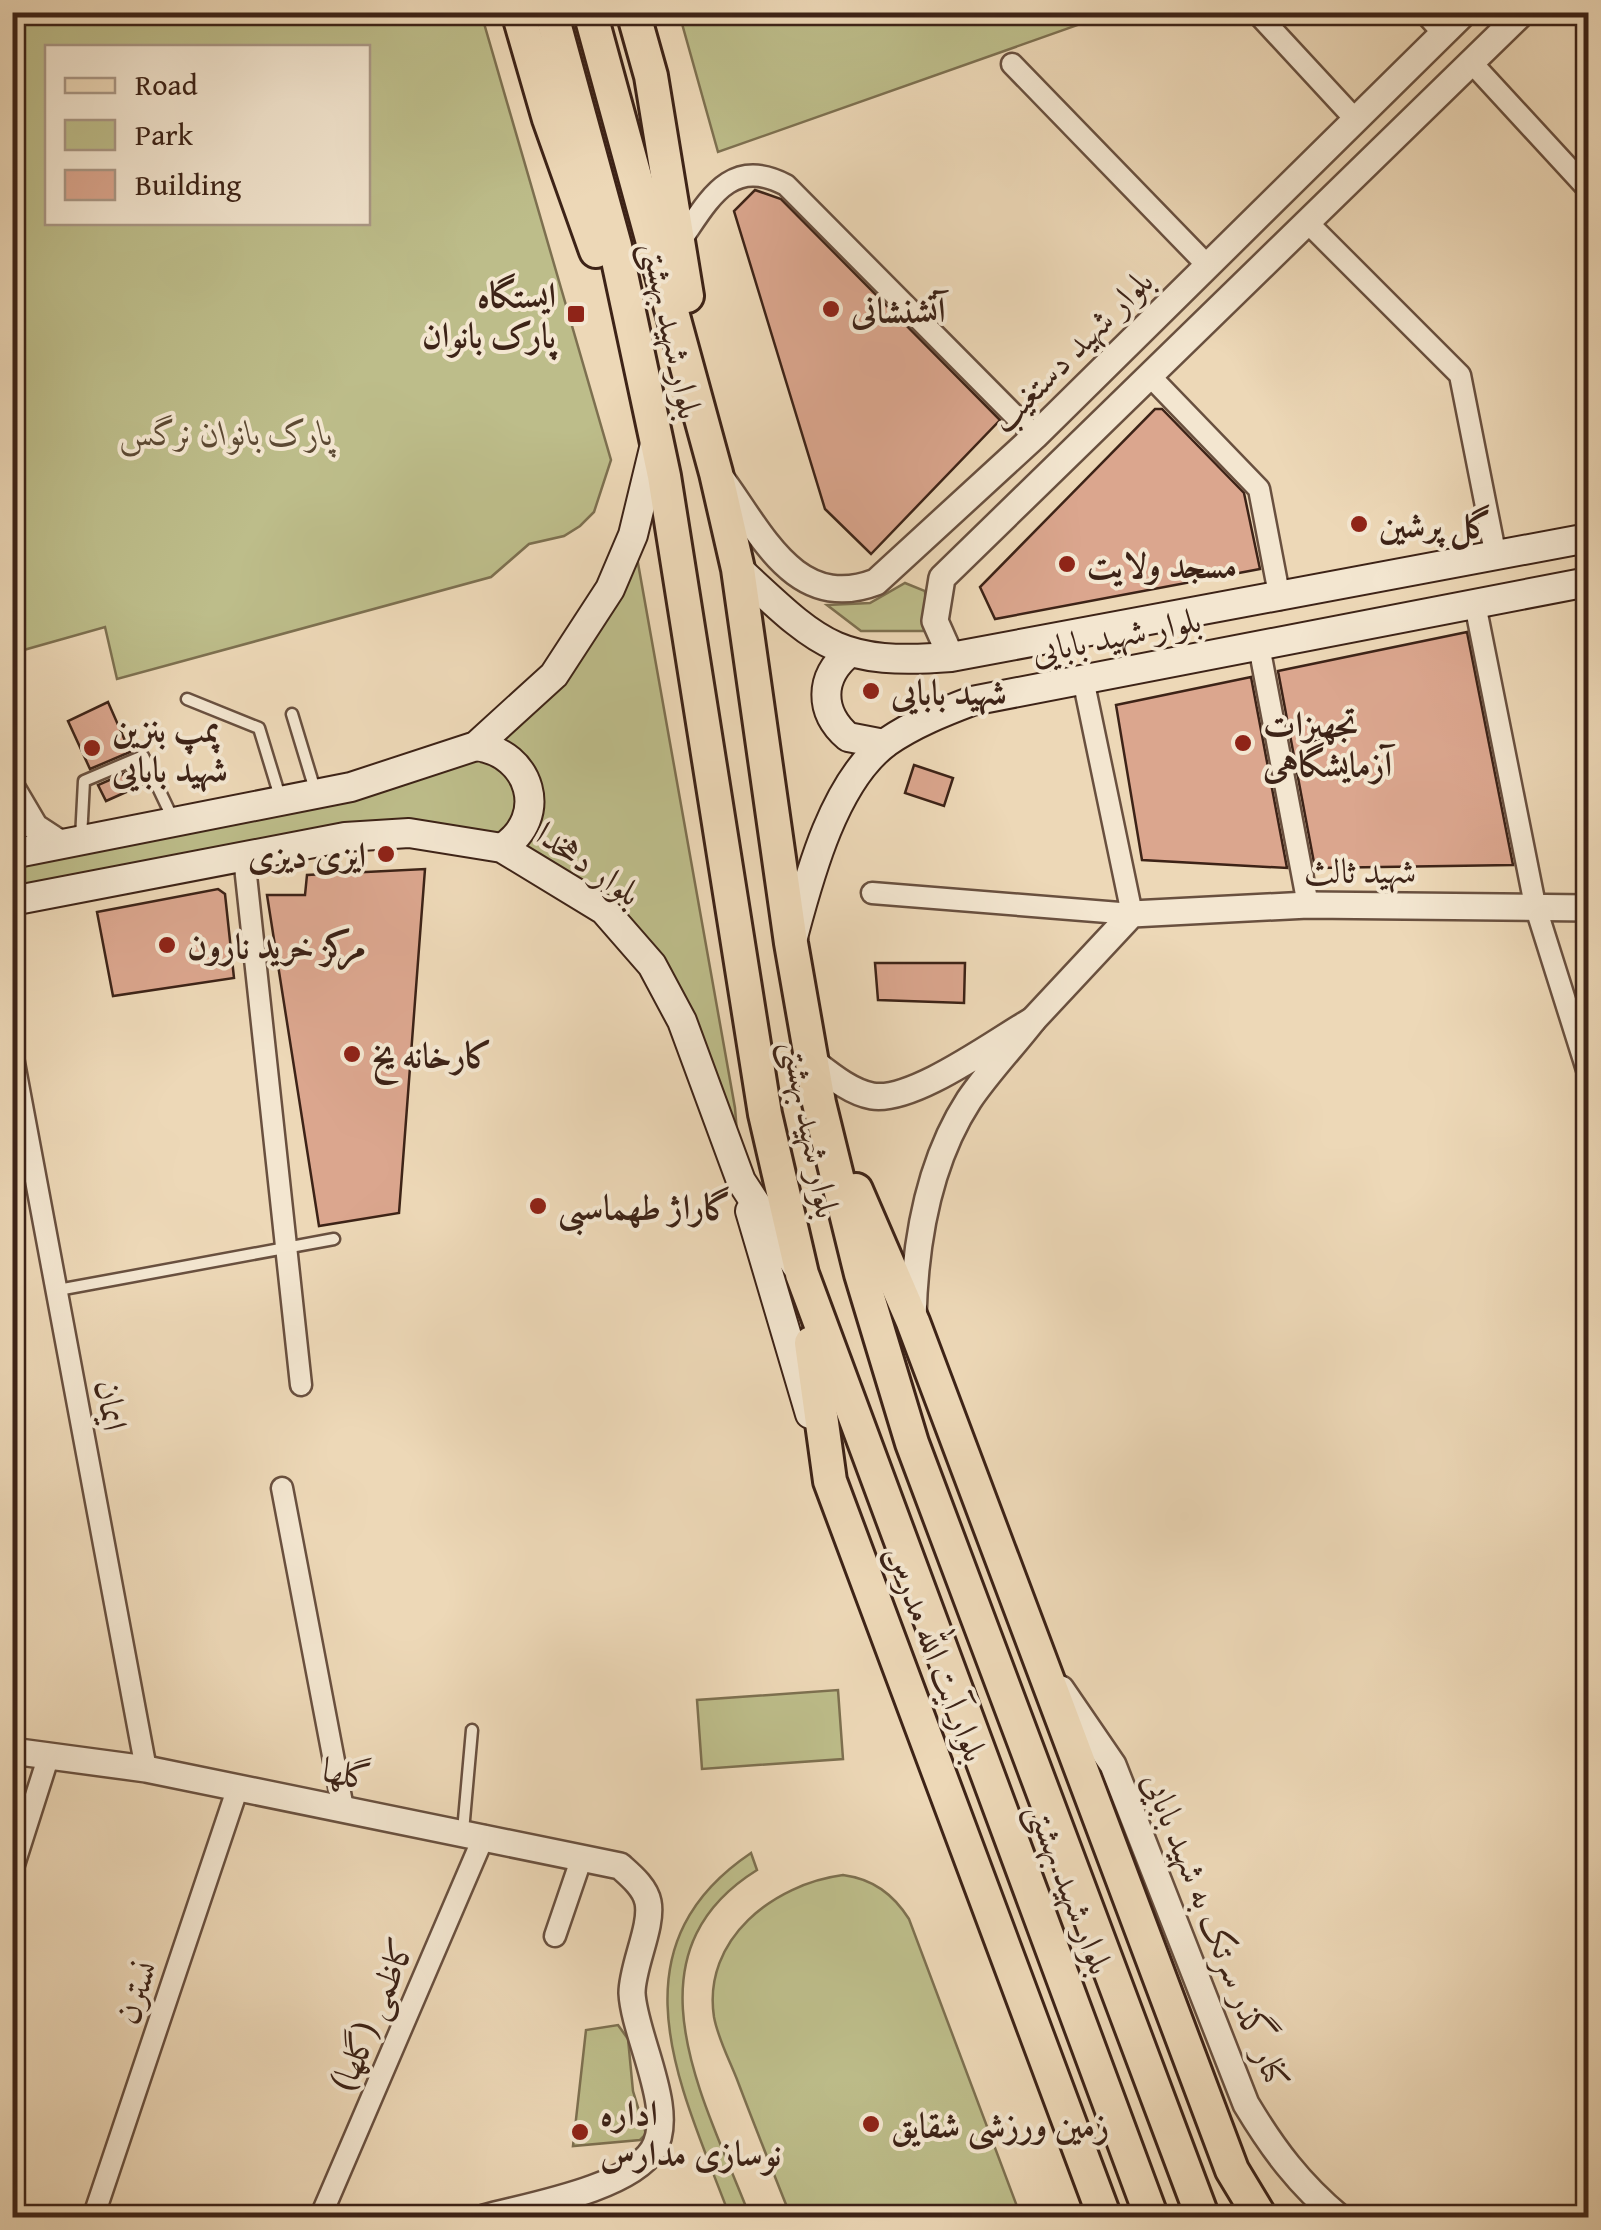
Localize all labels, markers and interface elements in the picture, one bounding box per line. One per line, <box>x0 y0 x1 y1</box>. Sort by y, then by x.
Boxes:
legend <box>45 45 370 225</box>
text: Road <box>135 62 198 106</box>
text: Park <box>135 112 194 156</box>
text: Building <box>135 162 241 206</box>
street label: بلوار شهید بهشتی <box>629 236 717 424</box>
street label: بلوار شهید دستغیب <box>978 257 1164 443</box>
place label: ایستگاه پارک بانوان <box>422 269 558 361</box>
place label: آتشنشانی <box>850 284 950 335</box>
marker: آتشنشانی <box>820 298 842 320</box>
marker: ایستگاه پارک بانوان <box>565 303 587 325</box>
park label: پارک بانوان نرگس <box>118 407 337 458</box>
place label: گل پرشین <box>1379 499 1492 550</box>
marker: گل پرشین <box>1348 513 1370 535</box>
place label: مسجد ولایت <box>1087 539 1237 590</box>
marker: مسجد ولایت <box>1056 553 1078 575</box>
street label: بلوار شهید بابایی <box>1027 594 1205 676</box>
place label: شهید بابایی <box>890 666 1007 717</box>
marker: شهید بابایی <box>860 680 882 702</box>
place label: تجهیزات آزمایشگاهی <box>1262 698 1397 789</box>
place label: پمپ بنزین شهید بابایی <box>111 703 228 794</box>
marker: تجهیزات آزمایشگاهی <box>1232 732 1254 754</box>
marker: پمپ بنزین شهید بابایی <box>81 737 103 759</box>
street label: بلوار دهخدا <box>526 808 652 918</box>
place label: ایزی دیزی <box>248 829 366 880</box>
marker: ایزی دیزی <box>375 843 397 865</box>
street label: شهید ثالث <box>1304 845 1416 896</box>
place label: مرکز خرید نارون <box>187 920 366 971</box>
marker: مرکز خرید نارون <box>156 934 178 956</box>
place label: کارخانه یخ <box>372 1029 493 1085</box>
street label: بلوار شهید بهشتی <box>770 1035 854 1223</box>
marker: کارخانه یخ <box>341 1043 363 1065</box>
place label: گاراژ طهماسبی <box>558 1181 731 1236</box>
marker: گاراژ طهماسبی <box>527 1195 549 1217</box>
street label: ایمان <box>82 1375 142 1435</box>
street label: بلوار آیت الله مدرس <box>872 1537 1003 1769</box>
street label: گلها <box>318 1743 376 1803</box>
street label: کنار گذر سرتک به شهید بابایی <box>1130 1764 1304 2096</box>
street label: بلوار شهید بهشتی <box>1015 1794 1127 1982</box>
street label: کاظمی (گلها) <box>317 1929 427 2099</box>
street label: نسترن <box>100 1953 170 2031</box>
place label: اداره نوسازی مدارس <box>600 2087 781 2178</box>
place label: زمین ورزشی شقایق <box>891 2099 1109 2151</box>
marker: زمین ورزشی شقایق <box>860 2113 882 2135</box>
marker: اداره نوسازی مدارس <box>569 2121 591 2143</box>

